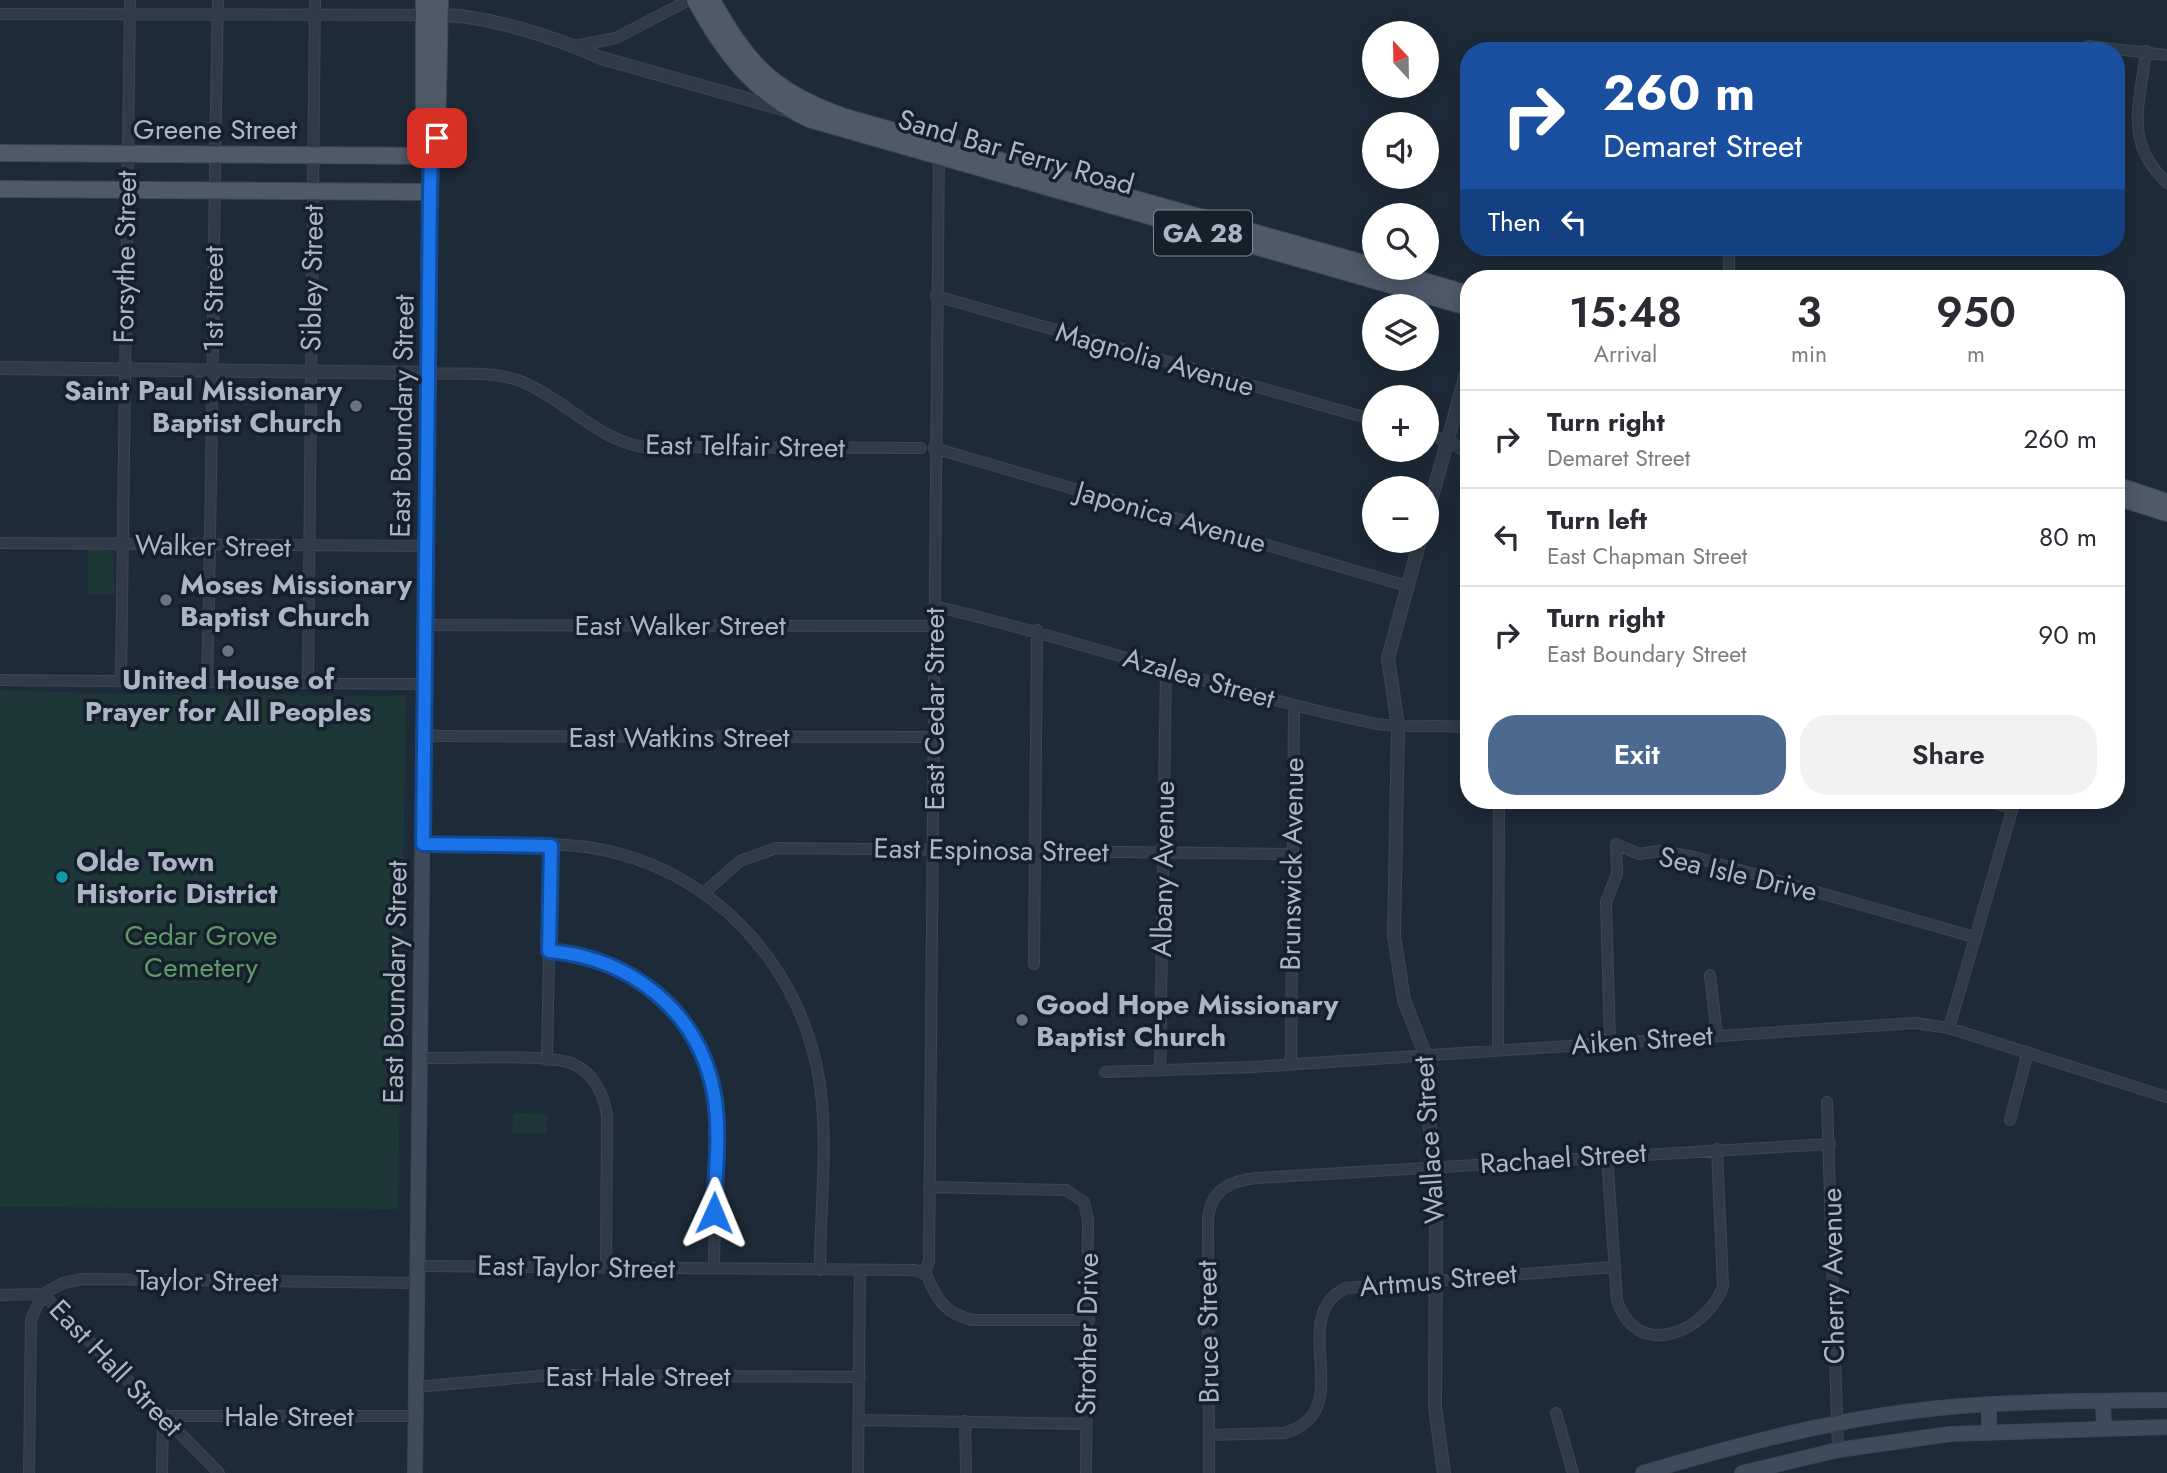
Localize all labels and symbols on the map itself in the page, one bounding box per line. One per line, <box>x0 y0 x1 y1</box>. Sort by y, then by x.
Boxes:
north arrow <box>1362 21 1438 98</box>
street label: Sand Bar Ferry Road <box>893 99 1139 205</box>
pin <box>407 108 467 168</box>
street label: Greene Street <box>133 109 297 150</box>
street label: Forsythe Street <box>103 170 147 344</box>
street label: Sibley Street <box>290 204 334 352</box>
road number: GA 28 <box>1154 210 1252 256</box>
street label: 1st Street <box>193 246 234 352</box>
street label: East Boundary Street <box>379 294 425 538</box>
street label: Magnolia Avenue <box>1051 311 1259 407</box>
place label: Saint Paul Missionary Baptist Church <box>64 370 342 443</box>
marker: Saint Paul Missionary Baptist Church <box>348 398 364 414</box>
street label: East Telfair Street <box>645 424 846 468</box>
street label: Japonica Avenue <box>1067 469 1271 564</box>
street label: Walker Street <box>135 524 292 568</box>
place label: Moses Missionary Baptist Church <box>180 564 412 637</box>
marker: Moses Missionary Baptist Church <box>158 592 174 608</box>
street label: East Walker Street <box>574 605 786 646</box>
street label: East Cedar Street <box>914 607 955 811</box>
street label: Azalea Street <box>1118 637 1280 719</box>
marker: United House of Prayer for All Peoples <box>220 643 236 659</box>
place label: United House of Prayer for All Peoples <box>85 659 371 732</box>
street label: East Watkins Street <box>568 717 790 758</box>
street label: Brunswick Avenue <box>1270 757 1314 971</box>
street label: Albany Avenue <box>1141 780 1185 958</box>
street label: East Espinosa Street <box>873 827 1109 873</box>
street label: Sea Isle Drive <box>1655 836 1821 912</box>
place label: Olde Town Historic District <box>76 841 277 914</box>
street label: East Boundary Street <box>372 860 418 1104</box>
marker: Olde Town Historic District <box>54 869 70 885</box>
park label: Cedar Grove Cemetery <box>124 915 278 988</box>
place label: Good Hope Missionary Baptist Church <box>1036 984 1339 1057</box>
marker: Good Hope Missionary Baptist Church <box>1014 1012 1030 1028</box>
street label: Aiken Street <box>1570 1015 1715 1065</box>
street label: Wallace Street <box>1403 1055 1455 1225</box>
street label: Rachael Street <box>1478 1132 1648 1184</box>
position arrow <box>677 1176 751 1250</box>
street label: Cherry Avenue <box>1811 1188 1855 1364</box>
street label: East Taylor Street <box>477 1245 675 1289</box>
street label: Strother Drive <box>1065 1252 1109 1416</box>
street label: Artmus Street <box>1358 1253 1519 1307</box>
street label: Taylor Street <box>135 1259 279 1303</box>
street label: Bruce Street <box>1186 1260 1230 1404</box>
street label: East Hall Street <box>40 1290 192 1446</box>
street label: East Hale Street <box>546 1356 731 1397</box>
street label: Hale Street <box>224 1396 354 1437</box>

